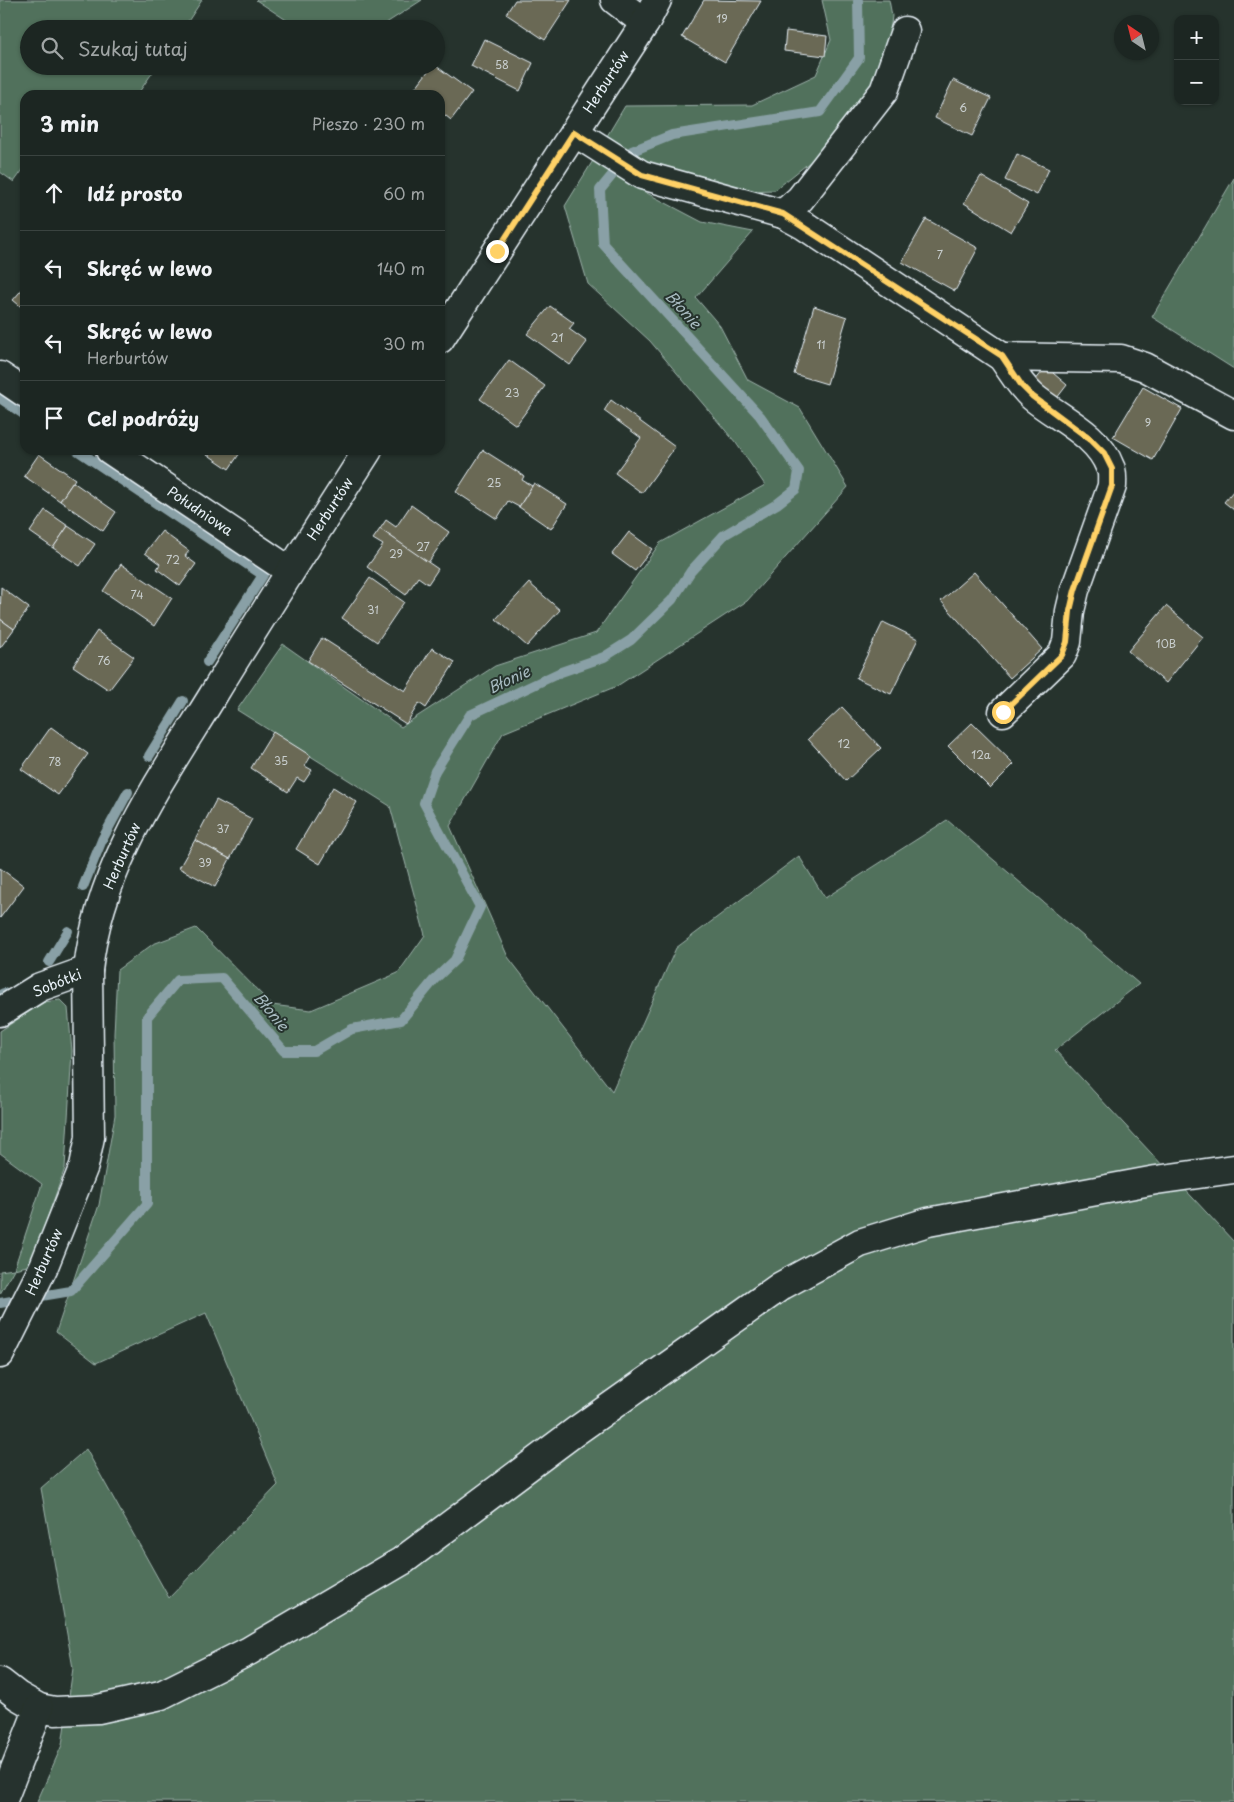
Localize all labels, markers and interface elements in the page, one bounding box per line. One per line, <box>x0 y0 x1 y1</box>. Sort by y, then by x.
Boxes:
house number: 19 <box>716 10 728 27</box>
north arrow <box>1114 15 1159 60</box>
map controls <box>1174 15 1219 105</box>
button: + <box>1174 15 1219 60</box>
search box <box>20 20 445 75</box>
icon: search <box>38 34 66 62</box>
text: Szukaj tutaj <box>78 34 188 62</box>
street label: Herburtów <box>577 46 634 117</box>
house number: 58 <box>495 56 509 73</box>
button: − <box>1174 60 1219 105</box>
house number: 6 <box>959 99 967 116</box>
text: 3 min <box>40 107 99 139</box>
text: Pieszo · 230 m <box>312 111 425 135</box>
icon: ahead <box>40 179 68 207</box>
text: Idź prosto <box>87 179 183 207</box>
text: 60 m <box>383 181 425 205</box>
route end <box>486 240 509 263</box>
house number: 7 <box>937 246 943 263</box>
icon: left <box>40 254 68 282</box>
text: Skręć w lewo <box>87 254 212 282</box>
text: 140 m <box>377 256 425 280</box>
water label: Błonie <box>661 285 708 334</box>
text: Skręć w lewo <box>87 317 212 345</box>
icon: left <box>40 329 68 357</box>
house number: 21 <box>551 329 563 346</box>
text: 30 m <box>383 331 425 355</box>
house number: 11 <box>816 336 826 353</box>
text: Herburtów <box>87 345 168 369</box>
house number: 23 <box>505 384 519 401</box>
icon: arrive <box>40 404 68 432</box>
text: Cel podróży <box>87 404 199 432</box>
house number: 9 <box>1145 414 1151 431</box>
street label: Herburtów <box>301 473 358 544</box>
house number: 25 <box>487 474 501 491</box>
street label: Południowa <box>163 481 238 541</box>
house number: 27 <box>416 538 430 555</box>
house number: 29 <box>389 545 403 562</box>
house number: 72 <box>166 551 180 568</box>
house number: 74 <box>130 586 144 603</box>
house number: 31 <box>367 601 379 618</box>
house number: 10B <box>1156 635 1176 652</box>
house number: 76 <box>97 652 111 669</box>
water label: Błonie <box>484 659 534 698</box>
route start <box>992 701 1015 724</box>
house number: 12 <box>838 735 851 752</box>
house number: 12a <box>971 746 991 763</box>
house number: 35 <box>274 752 288 769</box>
house number: 78 <box>49 753 62 770</box>
street label: Herburtów <box>98 819 146 893</box>
house number: 37 <box>217 820 230 837</box>
house number: 39 <box>198 854 212 871</box>
street label: Sobótki <box>29 963 84 1002</box>
water label: Błonie <box>249 987 296 1036</box>
street label: Herburtów <box>20 1225 68 1299</box>

